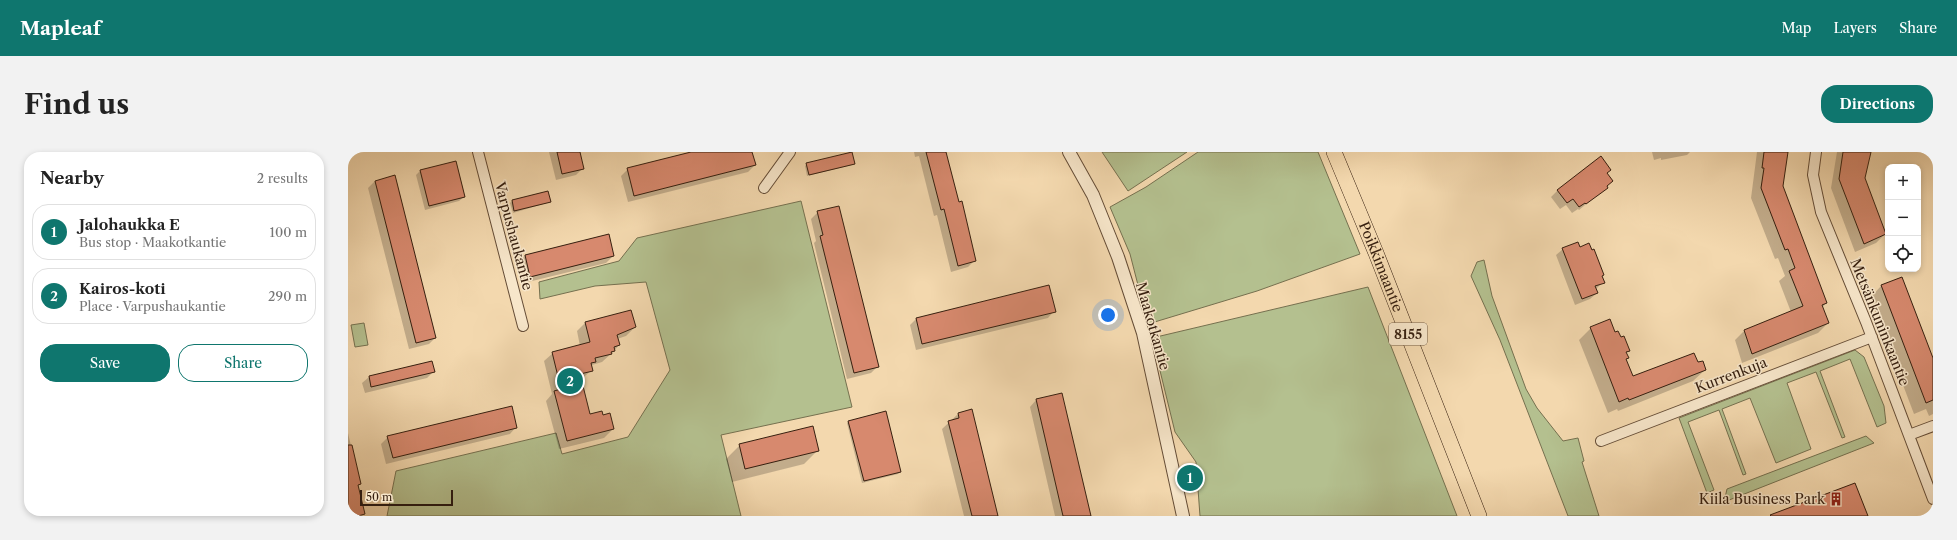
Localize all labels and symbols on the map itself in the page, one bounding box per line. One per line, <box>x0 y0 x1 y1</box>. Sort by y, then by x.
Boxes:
street label: Varpushaukantie <box>491 179 537 292</box>
street label: Poikkimaantie <box>1355 219 1407 315</box>
street label: Metsänkuninkaantie <box>1846 256 1914 388</box>
street label: Maakotkantie <box>1132 280 1174 372</box>
your location <box>1098 305 1118 325</box>
road number: 8155 <box>1389 323 1427 345</box>
street label: Kurrenkuja <box>1692 353 1770 397</box>
pin: 2 <box>557 366 583 396</box>
pin: 1 <box>1177 463 1203 493</box>
scale bar <box>360 488 453 507</box>
place label: Kiila Business Park <box>1699 490 1826 508</box>
building icon: Kiila Business Park <box>1828 491 1844 507</box>

